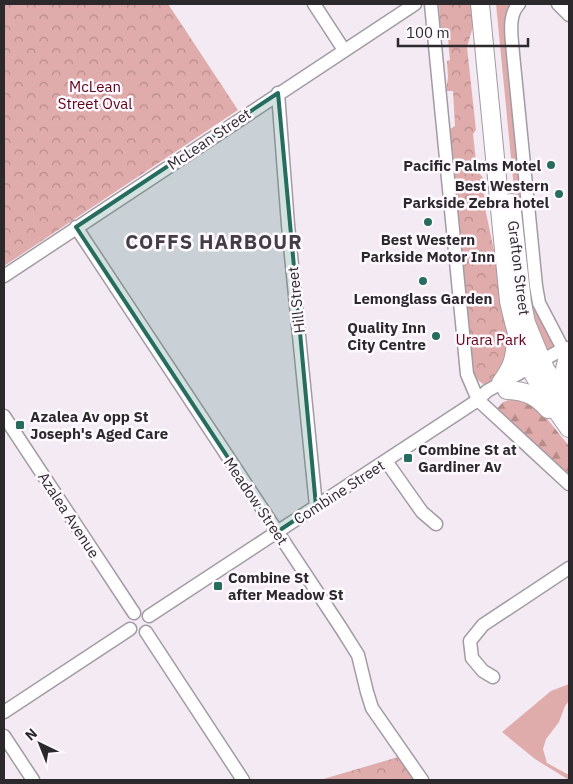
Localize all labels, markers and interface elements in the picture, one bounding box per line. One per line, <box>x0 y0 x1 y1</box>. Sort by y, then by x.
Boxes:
scale bar <box>398 15 528 47</box>
text: 100 m <box>406 23 450 42</box>
park label: McLean Street Oval <box>58 77 132 113</box>
street label: McLean Street <box>164 104 254 174</box>
place label: Pacific Palms Motel <box>403 156 541 175</box>
marker: Pacific Palms Motel <box>545 159 557 171</box>
place label: Best Western Parkside Zebra hotel <box>403 176 549 212</box>
marker: Best Western Parkside Zebra hotel <box>553 188 565 200</box>
marker: Best Western Parkside Motor Inn <box>422 216 434 228</box>
street label: Grafton Street <box>504 219 534 317</box>
district label: COFFS HARBOUR <box>125 228 303 255</box>
place label: Best Western Parkside Motor Inn <box>361 230 495 266</box>
street label: Hill Street <box>283 266 309 334</box>
marker: Lemonglass Garden <box>417 275 429 287</box>
place label: Lemonglass Garden <box>354 289 492 308</box>
place label: Quality Inn City Centre <box>347 318 426 354</box>
marker: Quality Inn City Centre <box>430 330 442 342</box>
park label: Urara Park <box>456 330 527 349</box>
place label: Azalea Av opp St Joseph's Aged Care <box>30 407 168 443</box>
marker: Azalea Av opp St Joseph's Aged Care <box>14 419 26 431</box>
place label: Combine St at Gardiner Av <box>418 440 517 476</box>
marker: Combine St at Gardiner Av <box>402 452 414 464</box>
street label: Meadow Street <box>220 454 292 548</box>
street label: Combine Street <box>290 456 388 528</box>
street label: Azalea Avenue <box>34 468 104 562</box>
place label: Combine St after Meadow St <box>228 568 344 604</box>
marker: Combine St after Meadow St <box>212 580 224 592</box>
north arrow <box>15 719 65 769</box>
text: N <box>21 724 41 745</box>

